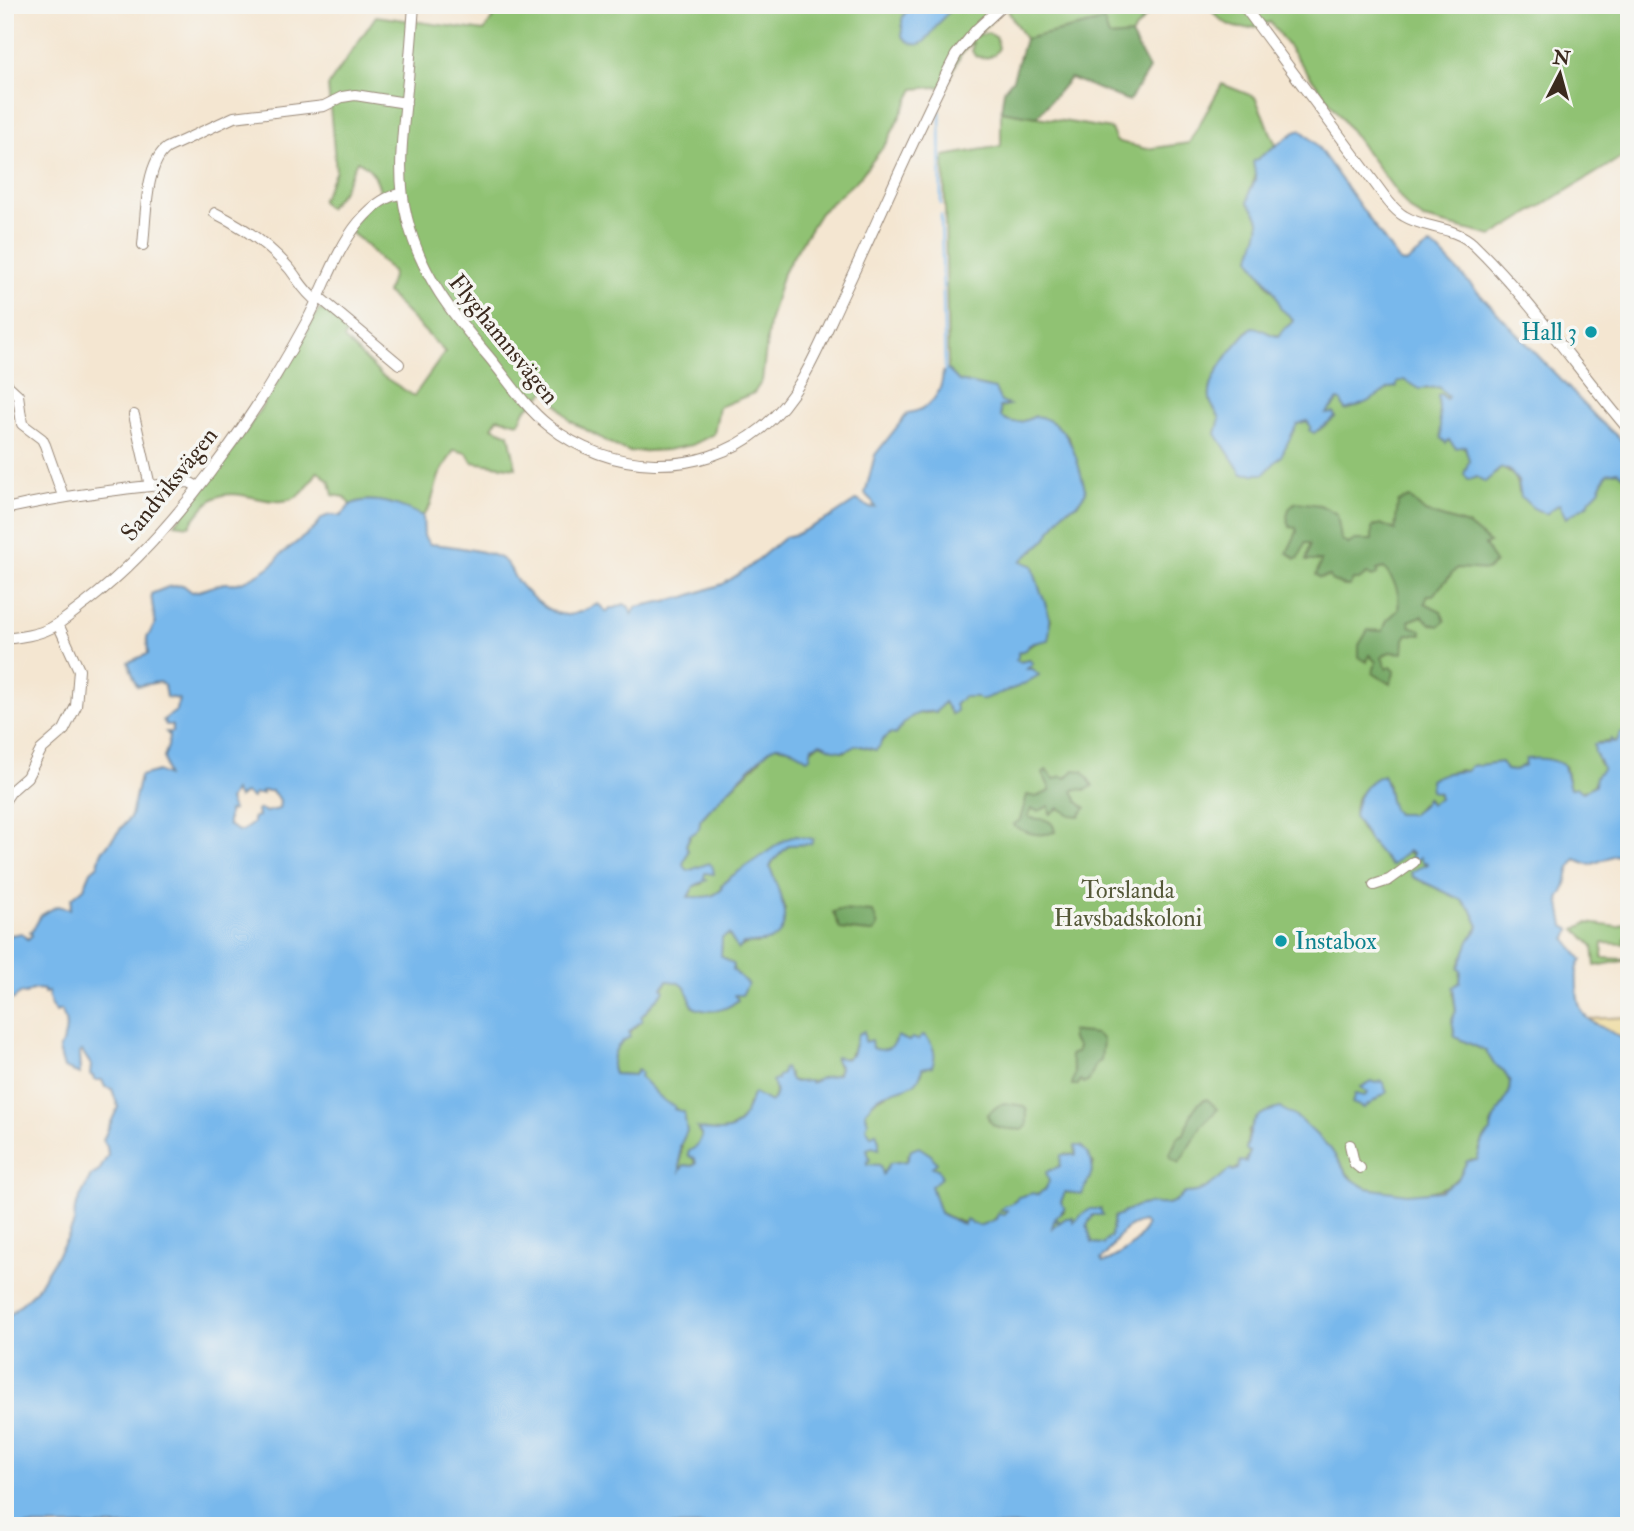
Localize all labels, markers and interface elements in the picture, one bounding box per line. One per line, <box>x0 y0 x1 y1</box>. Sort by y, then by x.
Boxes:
north arrow <box>1526 38 1596 108</box>
text: N <box>1551 45 1572 71</box>
street label: Flyghamnsvägen <box>441 268 566 411</box>
place label: Hall 3 <box>1521 317 1577 348</box>
marker: Hall 3 <box>1583 324 1599 340</box>
street label: Sandviksvägen <box>114 421 225 548</box>
park label: Torslanda Havsbadskoloni <box>1054 875 1202 934</box>
place label: Instabox <box>1295 926 1377 957</box>
marker: Instabox <box>1273 933 1289 949</box>

